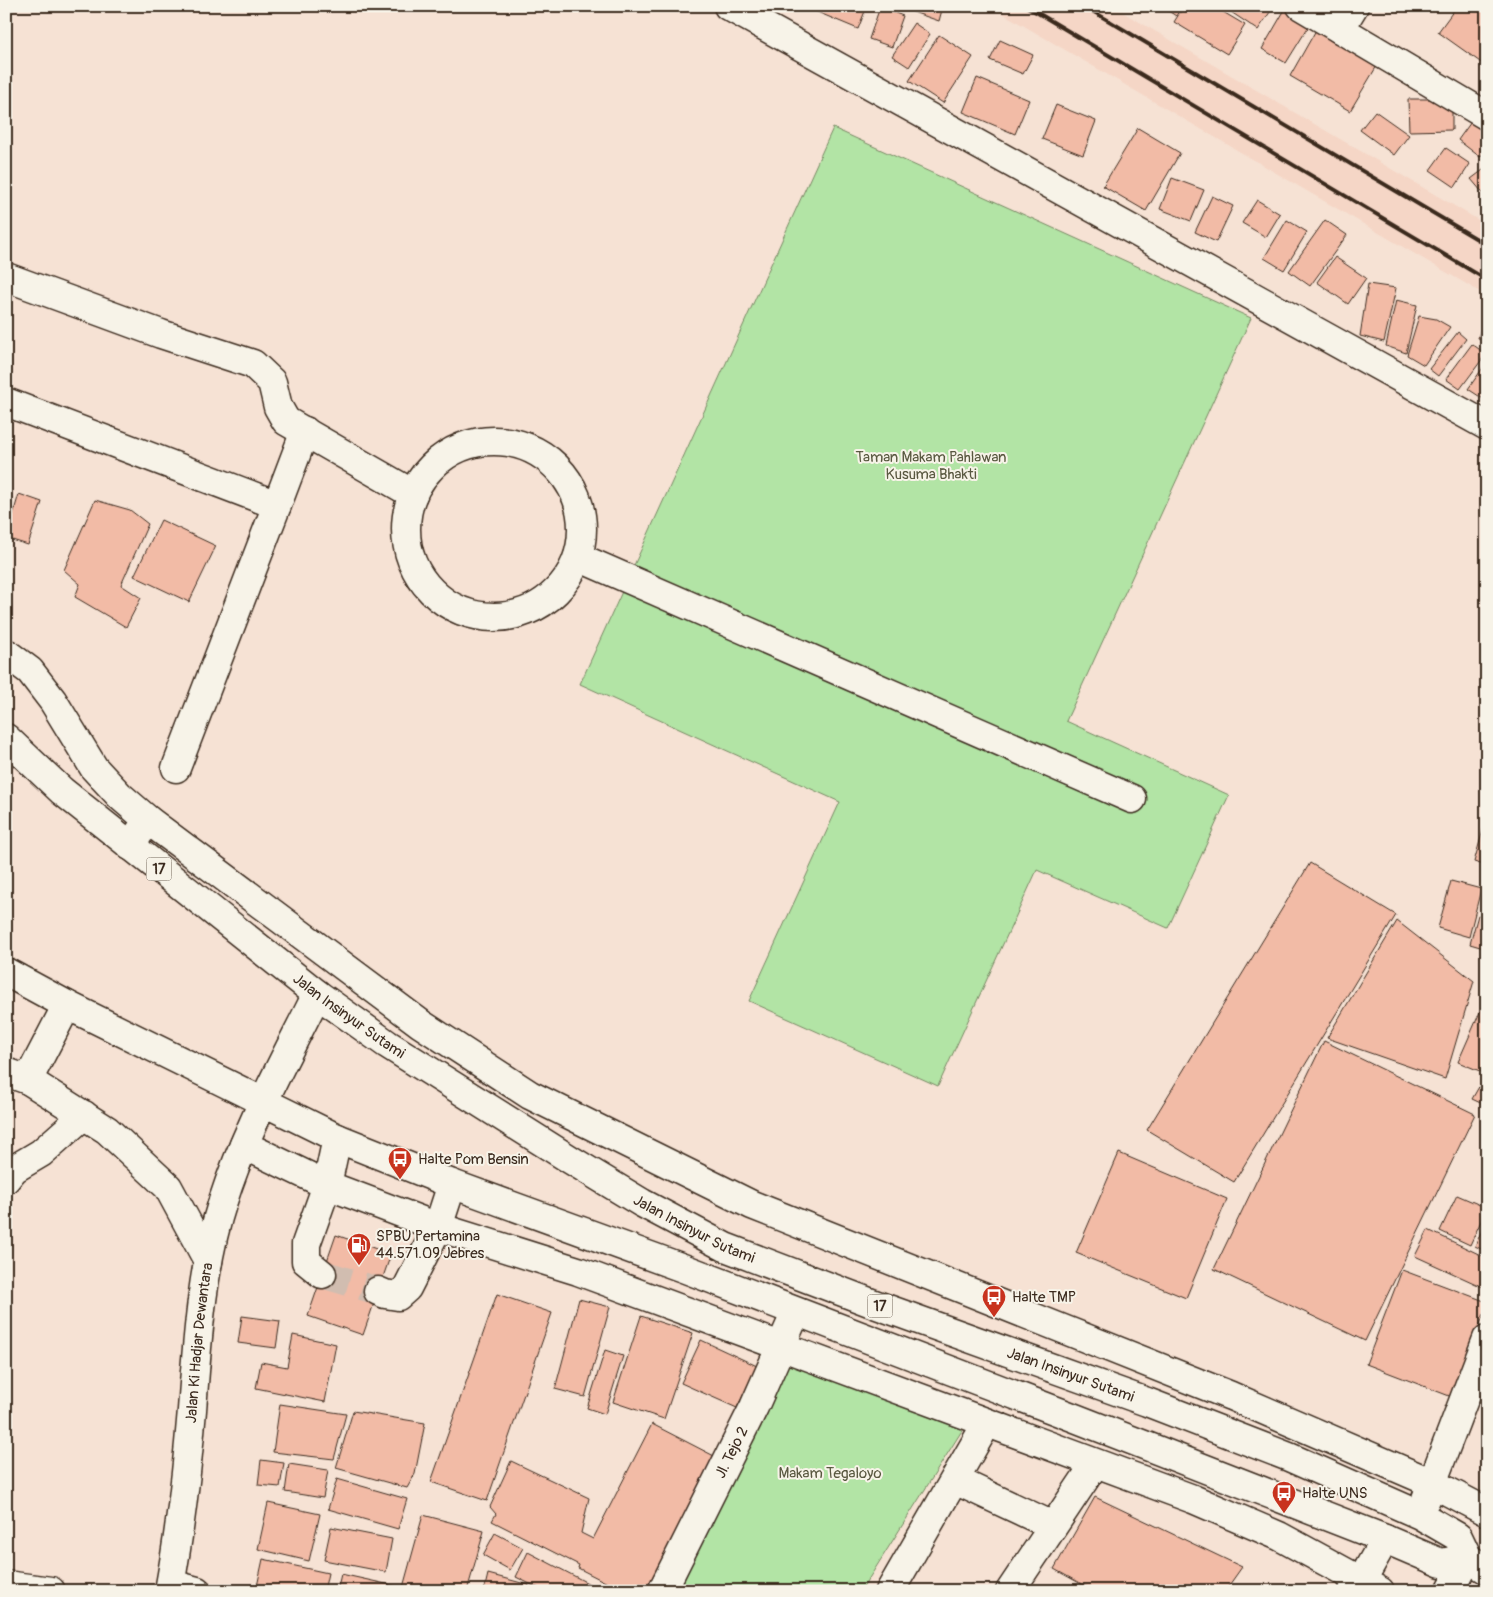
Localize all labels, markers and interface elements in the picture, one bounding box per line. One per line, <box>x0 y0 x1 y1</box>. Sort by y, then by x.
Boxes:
park label: Taman Makam Pahlawan Kusuma Bhakti <box>856 448 1006 484</box>
road number: 17 <box>146 858 172 881</box>
street label: Jalan Insinyur Sutami <box>289 970 409 1063</box>
bus stop icon: Halte Pom Bensin <box>387 1146 413 1180</box>
place label: Halte Pom Bensin <box>418 1150 529 1169</box>
street label: Jalan Insinyur Sutami <box>630 1191 758 1268</box>
place label: SPBU Pertamina 44.571.09 Jebres <box>376 1227 485 1263</box>
fuel station icon: SPBU Pertamina 44.571.09 Jebres <box>346 1232 372 1266</box>
street label: Jalan Ki Hadjar Dewantara <box>182 1261 218 1424</box>
bus stop icon: Halte TMP <box>981 1284 1007 1318</box>
place label: Halte TMP <box>1012 1288 1076 1307</box>
road number: 17 <box>868 1294 892 1318</box>
street label: Jalan Insinyur Sutami <box>1004 1343 1137 1407</box>
street label: Jl. Tejo 2 <box>711 1424 753 1482</box>
park label: Makam Tegaloyo <box>778 1464 882 1483</box>
bus stop icon: Halte UNS <box>1271 1480 1297 1514</box>
place label: Halte UNS <box>1302 1484 1368 1503</box>

